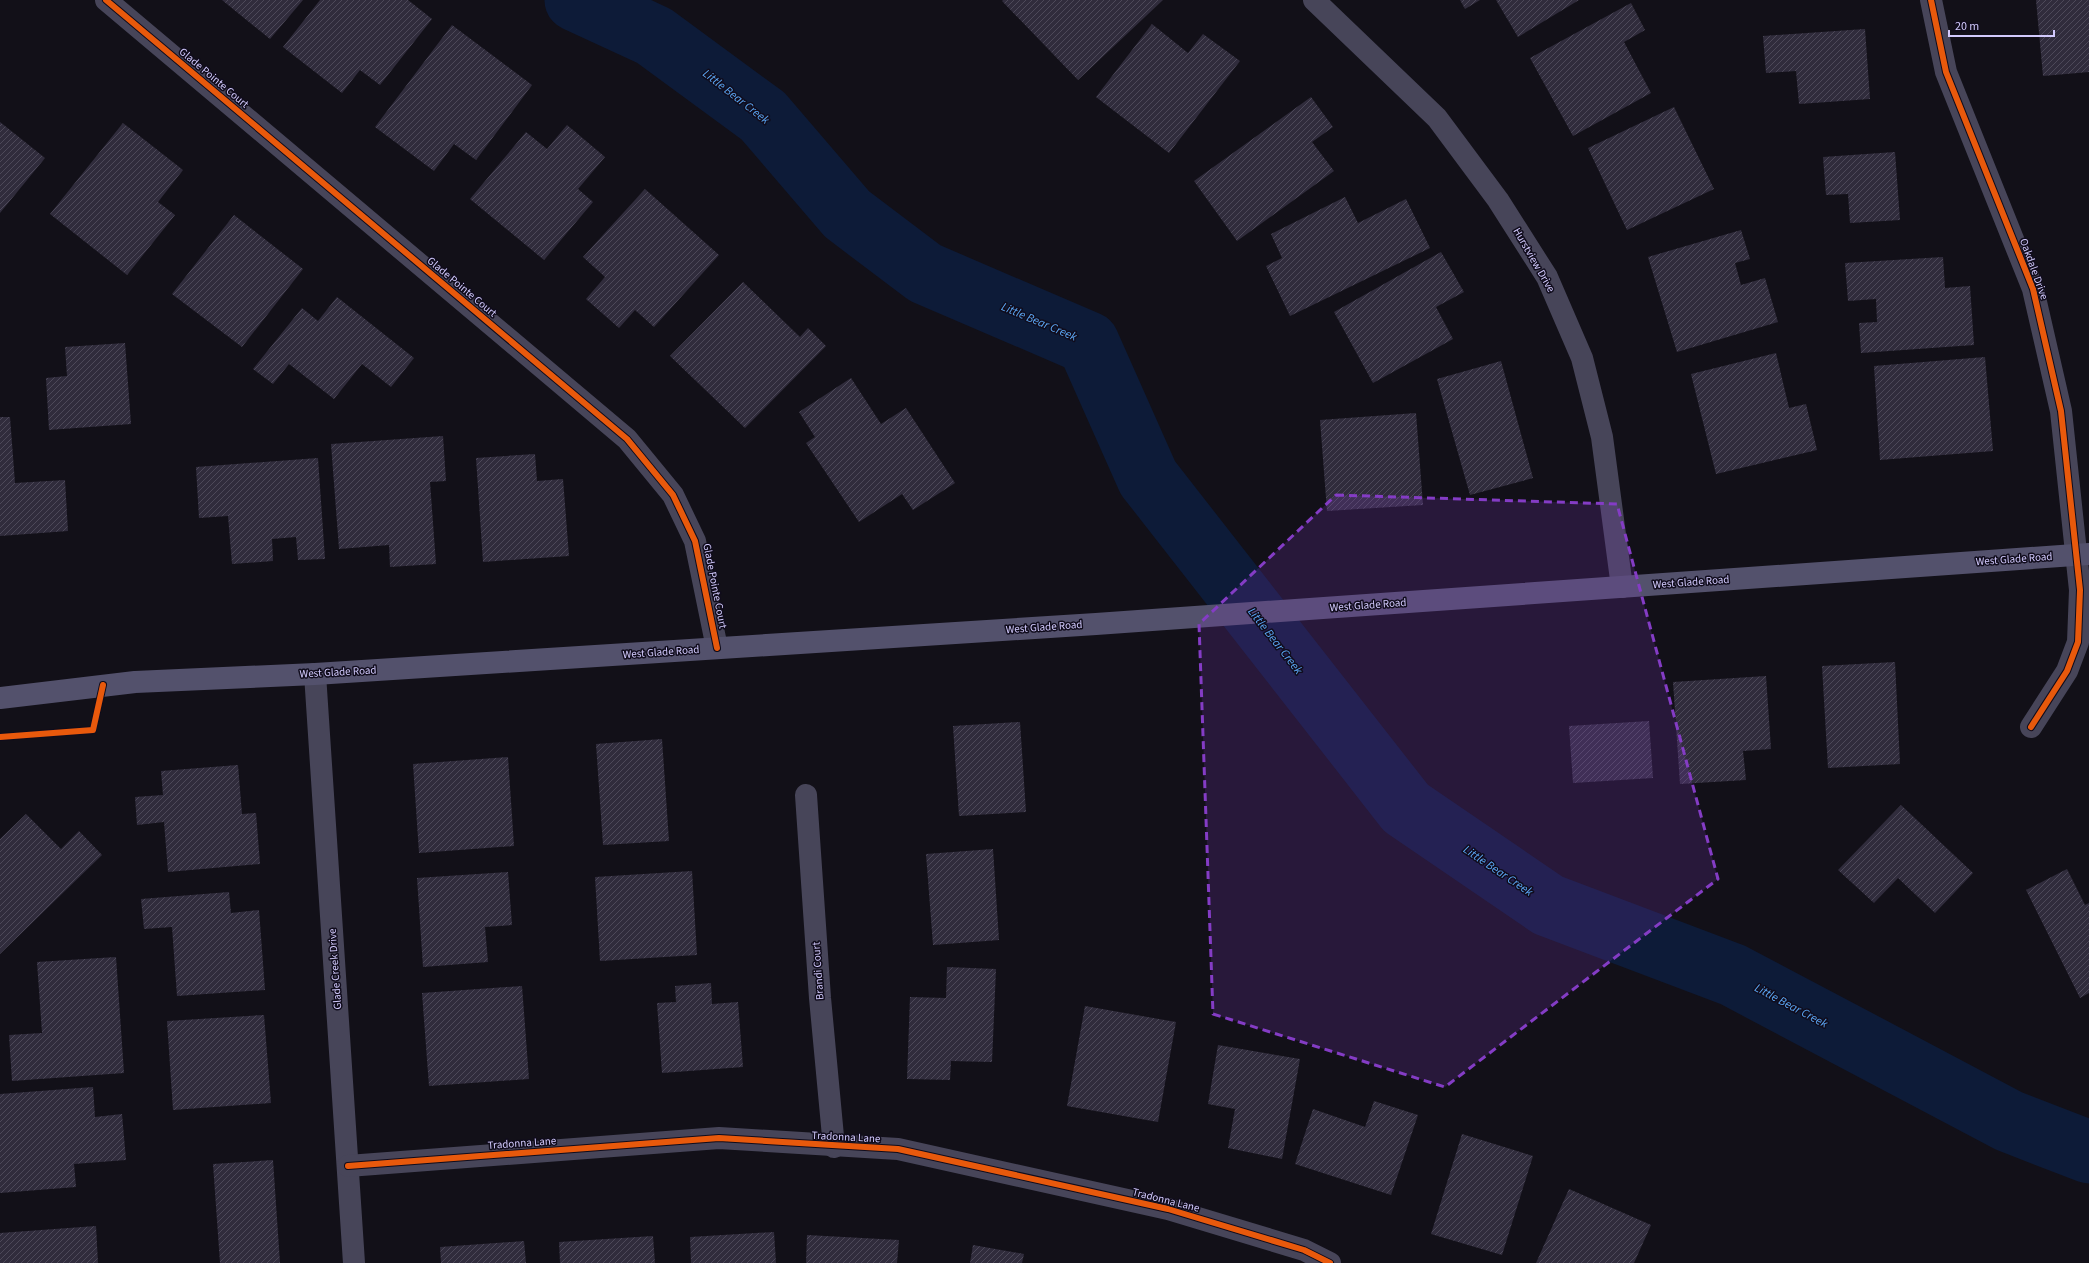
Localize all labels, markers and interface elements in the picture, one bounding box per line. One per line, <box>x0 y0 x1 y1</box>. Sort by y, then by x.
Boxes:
scale bar <box>1949 12 2054 38</box>
text: 20 m <box>1955 18 1979 35</box>
street label: Glade Pointe Court <box>176 44 252 112</box>
water label: Little Bear Creek <box>699 65 773 129</box>
street label: Hurstview Drive <box>1509 225 1559 296</box>
street label: Oakdale Drive <box>2016 236 2052 302</box>
street label: Glade Pointe Court <box>424 253 500 321</box>
water label: Little Bear Creek <box>999 298 1080 346</box>
street label: Glade Pointe Court <box>699 542 731 630</box>
street label: West Glade Road <box>1975 549 2053 569</box>
street label: West Glade Road <box>1652 572 1730 592</box>
street label: West Glade Road <box>1329 595 1407 615</box>
water label: Little Bear Creek <box>1243 604 1307 678</box>
street label: West Glade Road <box>1005 617 1083 637</box>
street label: West Glade Road <box>622 642 700 662</box>
street label: West Glade Road <box>299 662 377 682</box>
water label: Little Bear Creek <box>1460 841 1536 901</box>
street label: Glade Creek Drive <box>325 927 345 1010</box>
street label: Brandi Court <box>808 941 828 1001</box>
water label: Little Bear Creek <box>1751 980 1831 1033</box>
street label: Tradonna Lane <box>811 1128 881 1146</box>
street label: Tradonna Lane <box>487 1133 557 1153</box>
street label: Tradonna Lane <box>1131 1184 1202 1216</box>

